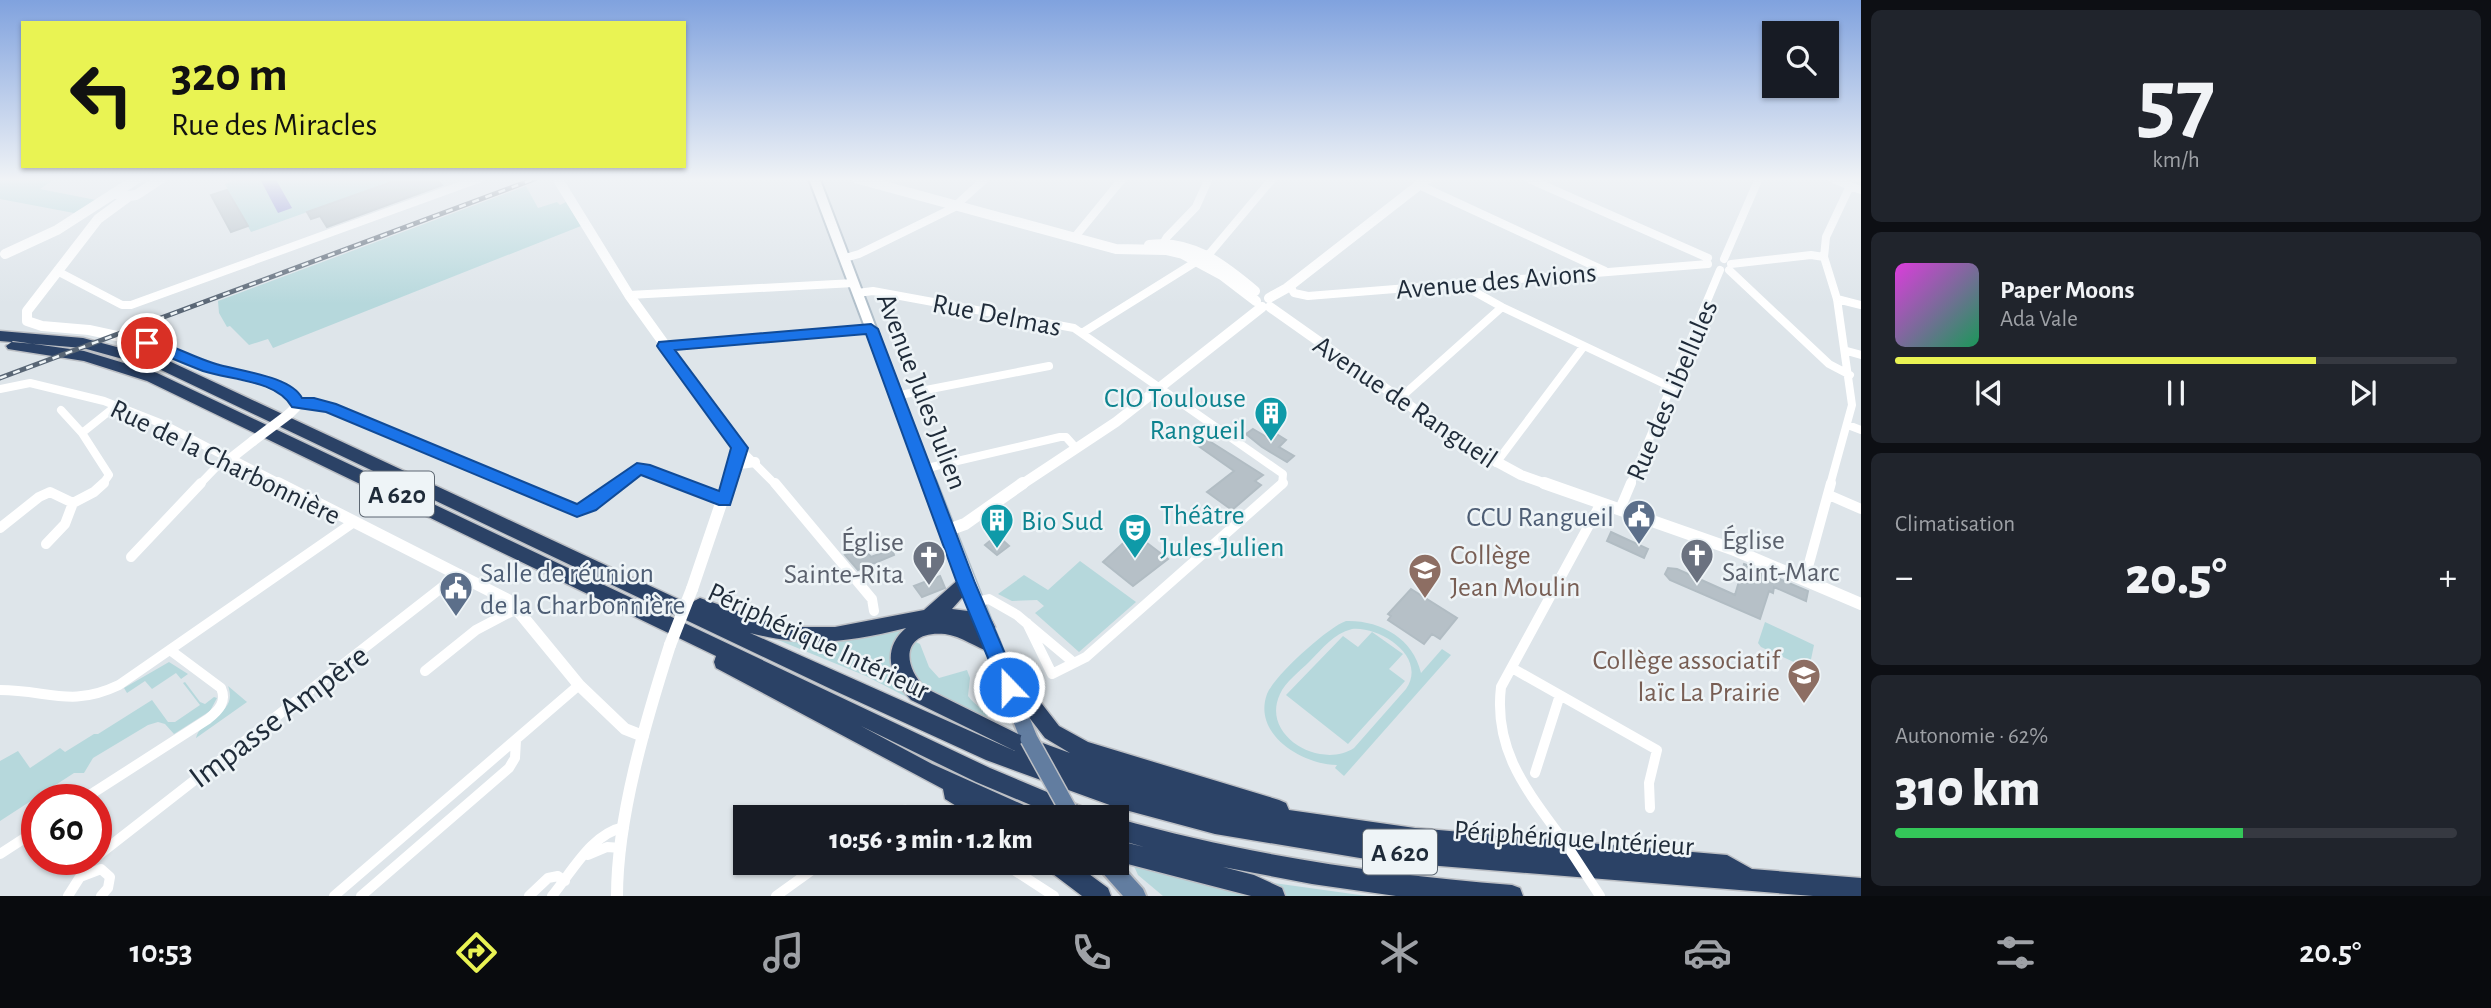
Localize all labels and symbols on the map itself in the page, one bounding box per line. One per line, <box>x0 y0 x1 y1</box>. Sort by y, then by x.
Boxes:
street label: Avenue des Avions <box>1395 259 1598 305</box>
street label: Avenue Jules Julien <box>871 290 971 494</box>
street label: Rue Delmas <box>930 290 1063 342</box>
street label: Rue des Libellules <box>1622 296 1723 485</box>
pin <box>117 313 177 373</box>
street label: Avenue de Rangueil <box>1308 331 1502 474</box>
place label: CIO Toulouse Rangueil <box>1104 385 1246 445</box>
building icon: CIO Toulouse Rangueil <box>1252 394 1290 443</box>
street label: Rue de la Charbonnière <box>106 395 345 531</box>
road number: A 620 <box>360 472 434 516</box>
public building icon: CCU Rangueil <box>1620 497 1658 546</box>
building icon: Bio Sud <box>978 501 1016 550</box>
place label: Théâtre Jules-Julien <box>1160 502 1284 562</box>
place label: CCU Rangueil <box>1466 504 1614 532</box>
place label: Bio Sud <box>1021 508 1103 536</box>
theatre icon: Théâtre Jules-Julien <box>1116 511 1154 560</box>
place label: Église Saint-Marc <box>1722 524 1840 587</box>
place label: Église Sainte-Rita <box>784 526 904 589</box>
church icon: Église Saint-Marc <box>1678 536 1716 585</box>
church icon: Église Sainte-Rita <box>910 538 948 587</box>
place label: Collège Jean Moulin <box>1450 542 1580 602</box>
school or university icon: Collège Jean Moulin <box>1406 551 1444 600</box>
place label: Salle de réunion de la Charbonnière <box>480 560 685 620</box>
public building icon: Salle de réunion de la Charbonnière <box>437 569 475 618</box>
street label: Périphérique Intérieur <box>703 578 933 705</box>
street label: Impasse Ampère <box>184 639 375 795</box>
place label: Collège associatif laïc La Prairie <box>1593 647 1782 707</box>
position arrow <box>972 650 1046 724</box>
school or university icon: Collège associatif laïc La Prairie <box>1785 656 1823 705</box>
speed limit sign: 60 <box>21 784 112 875</box>
street label: Périphérique Intérieur <box>1453 817 1695 861</box>
road number: A 620 <box>1363 830 1437 874</box>

